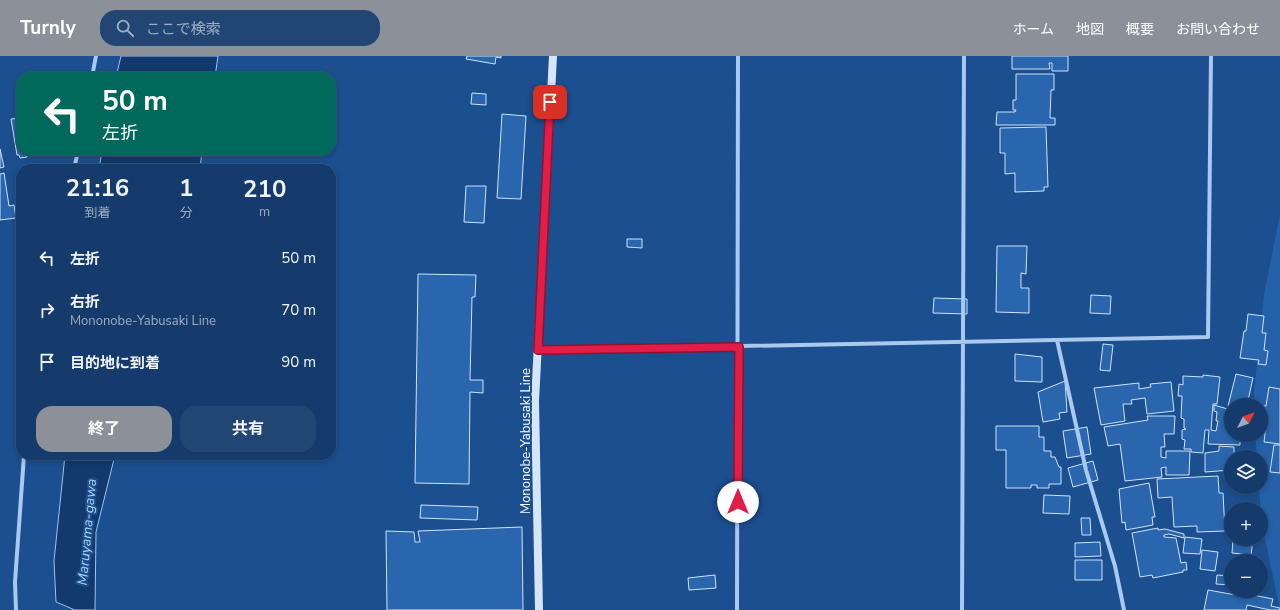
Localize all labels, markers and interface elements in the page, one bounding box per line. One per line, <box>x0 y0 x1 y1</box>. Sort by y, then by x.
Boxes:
search box <box>100 10 380 46</box>
text: Turnly <box>20 15 76 41</box>
icon: search <box>114 17 136 39</box>
text: ここで検索 <box>146 19 221 39</box>
text: ホーム <box>1012 20 1054 39</box>
text: 地図 <box>1076 20 1104 39</box>
text: 概要 <box>1126 20 1154 39</box>
text: お問い合わせ <box>1176 20 1260 39</box>
text: 50 m <box>102 82 168 120</box>
pin <box>533 85 567 119</box>
icon: left <box>36 88 88 140</box>
icon: arrive <box>539 91 561 113</box>
text: 左折 <box>102 121 138 145</box>
text: 21:16 <box>66 172 129 204</box>
text: 1 <box>179 172 193 204</box>
text: 210 <box>243 173 286 205</box>
text: m <box>259 203 270 221</box>
text: 到着 <box>84 204 110 222</box>
text: 分 <box>180 204 193 222</box>
icon: left <box>36 247 58 269</box>
text: 50 m <box>281 248 316 268</box>
text: 左折 <box>70 249 100 269</box>
text: 右折 <box>70 292 100 312</box>
icon: right <box>36 299 58 321</box>
text: 70 m <box>281 300 316 320</box>
text: Mononobe-Yabusaki Line <box>70 312 216 330</box>
icon: arrive <box>36 351 58 373</box>
text: 90 m <box>281 352 316 372</box>
text: 目的地に到着 <box>70 353 160 373</box>
street label: Mononobe-Yabusaki Line <box>517 368 535 514</box>
north arrow <box>1224 398 1268 442</box>
map controls <box>1224 398 1268 598</box>
button: 終了 <box>36 406 172 452</box>
button: 共有 <box>180 406 316 452</box>
button: layers <box>1224 450 1268 494</box>
water label: Maruyama-gawa <box>73 478 101 586</box>
position arrow <box>717 481 759 523</box>
button: + <box>1224 502 1268 546</box>
button: − <box>1224 554 1268 598</box>

